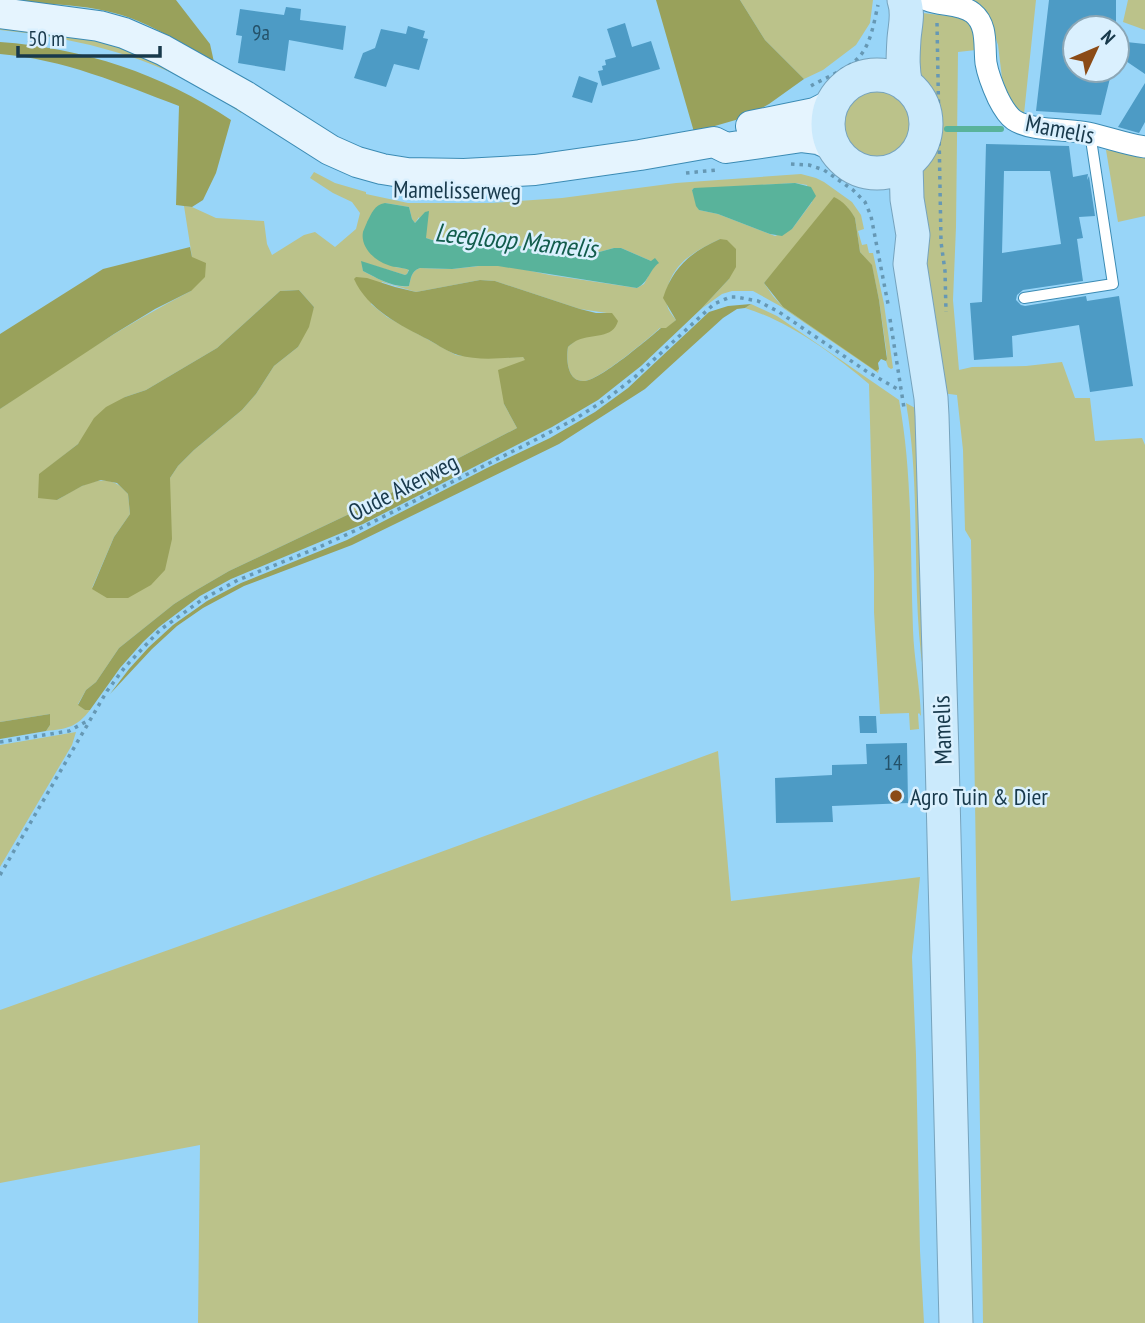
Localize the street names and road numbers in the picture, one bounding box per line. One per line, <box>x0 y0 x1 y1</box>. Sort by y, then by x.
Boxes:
street label: Mamelis <box>1023 107 1097 151</box>
street label: Mamelisserweg <box>393 173 521 207</box>
street label: Oude Akerweg <box>343 446 463 528</box>
street label: Mamelis <box>925 695 959 765</box>

